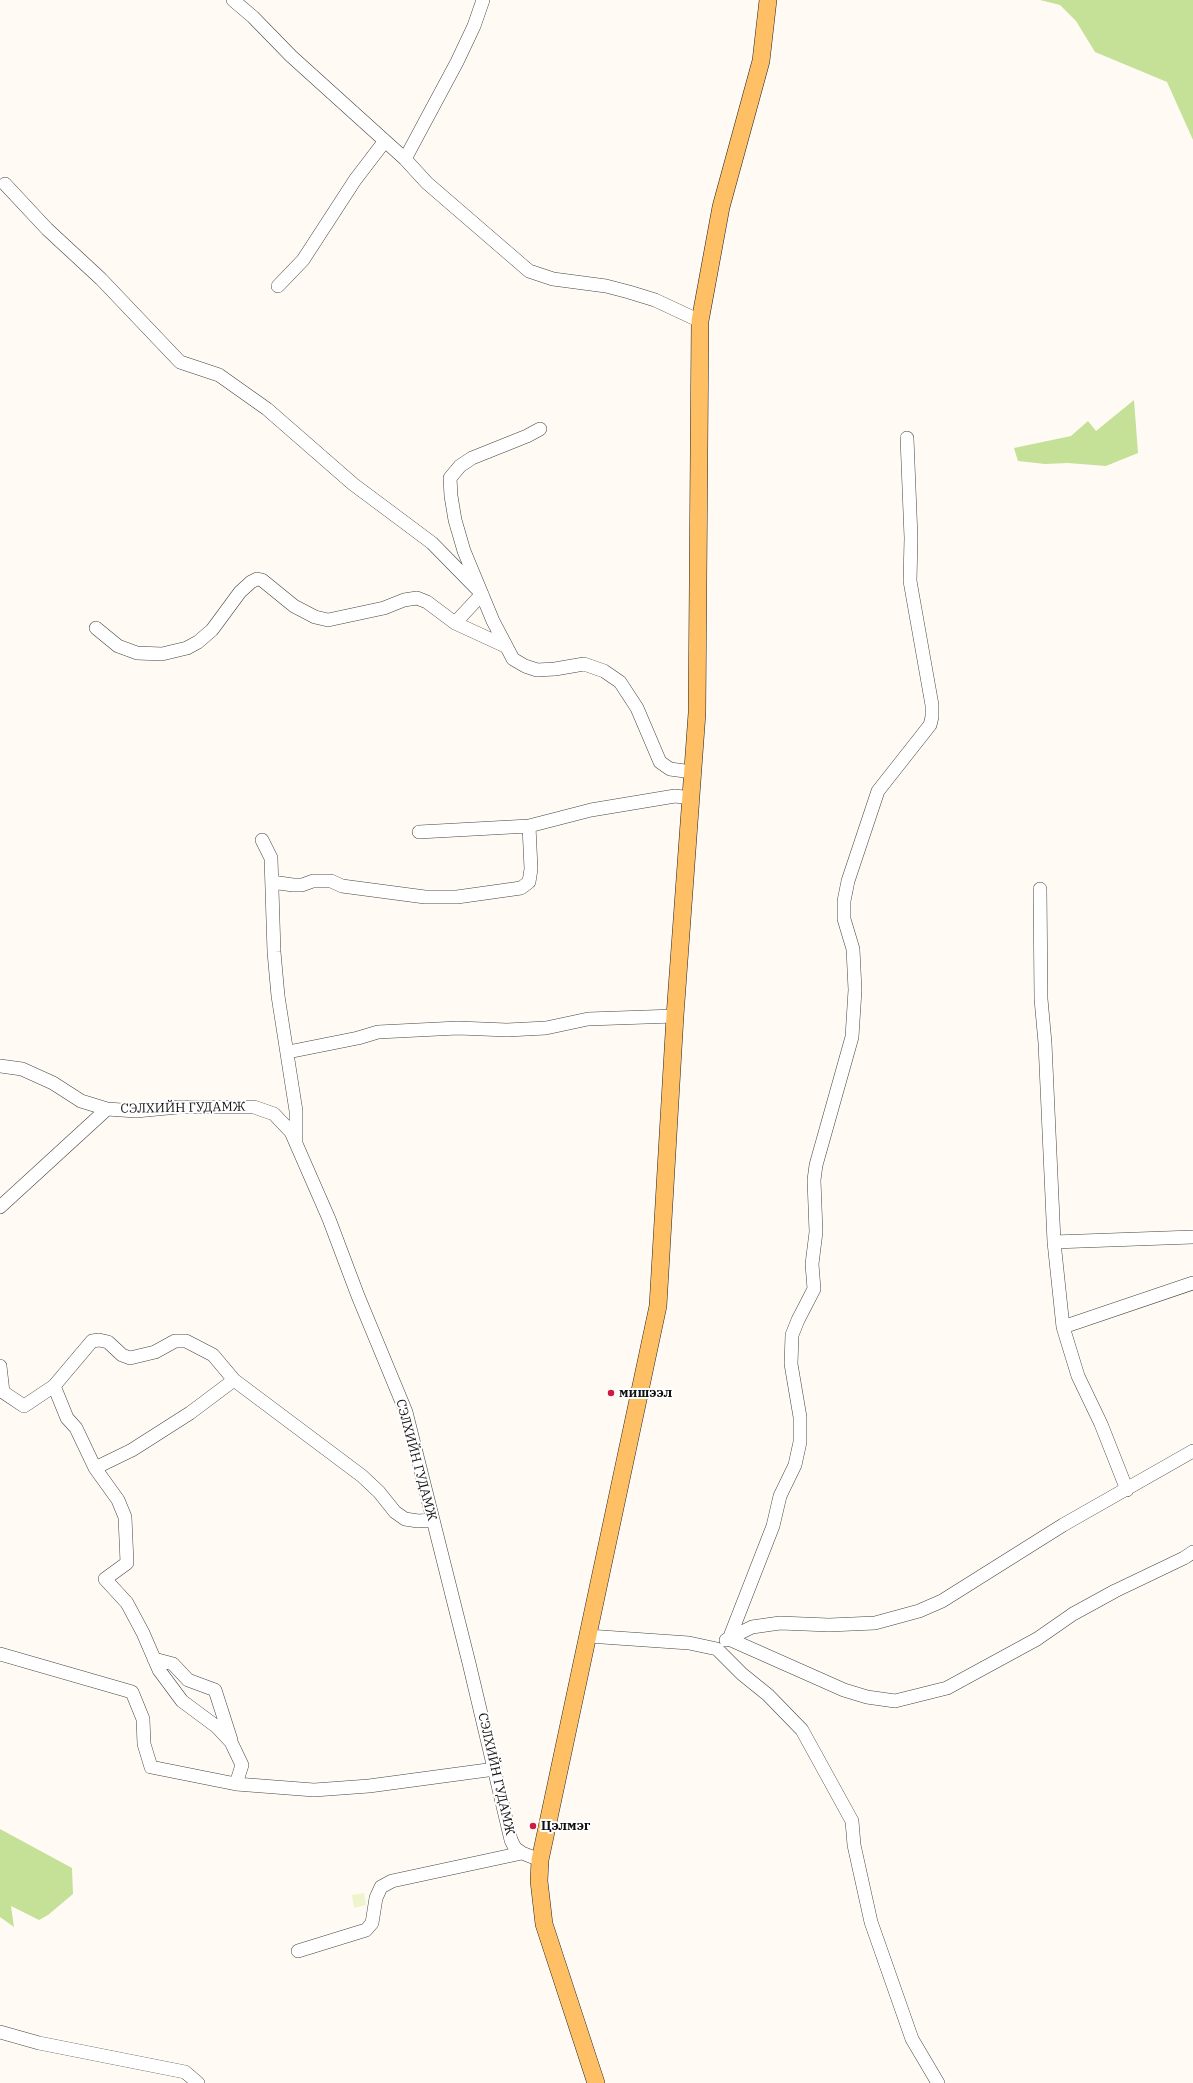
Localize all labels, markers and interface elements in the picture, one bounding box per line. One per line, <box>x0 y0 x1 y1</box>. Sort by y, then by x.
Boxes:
street label: СЭЛХИЙН ГУДАМЖ <box>120 1099 246 1117</box>
place label: мишээл <box>619 1385 672 1401</box>
marker: мишээл <box>606 1388 616 1398</box>
street label: СЭЛХИЙН ГУДАМЖ <box>392 1398 440 1522</box>
street label: СЭЛХИЙН ГУДАМЖ <box>474 1711 518 1837</box>
place label: Цэлмэг <box>541 1818 591 1834</box>
marker: Цэлмэг <box>528 1821 538 1831</box>

